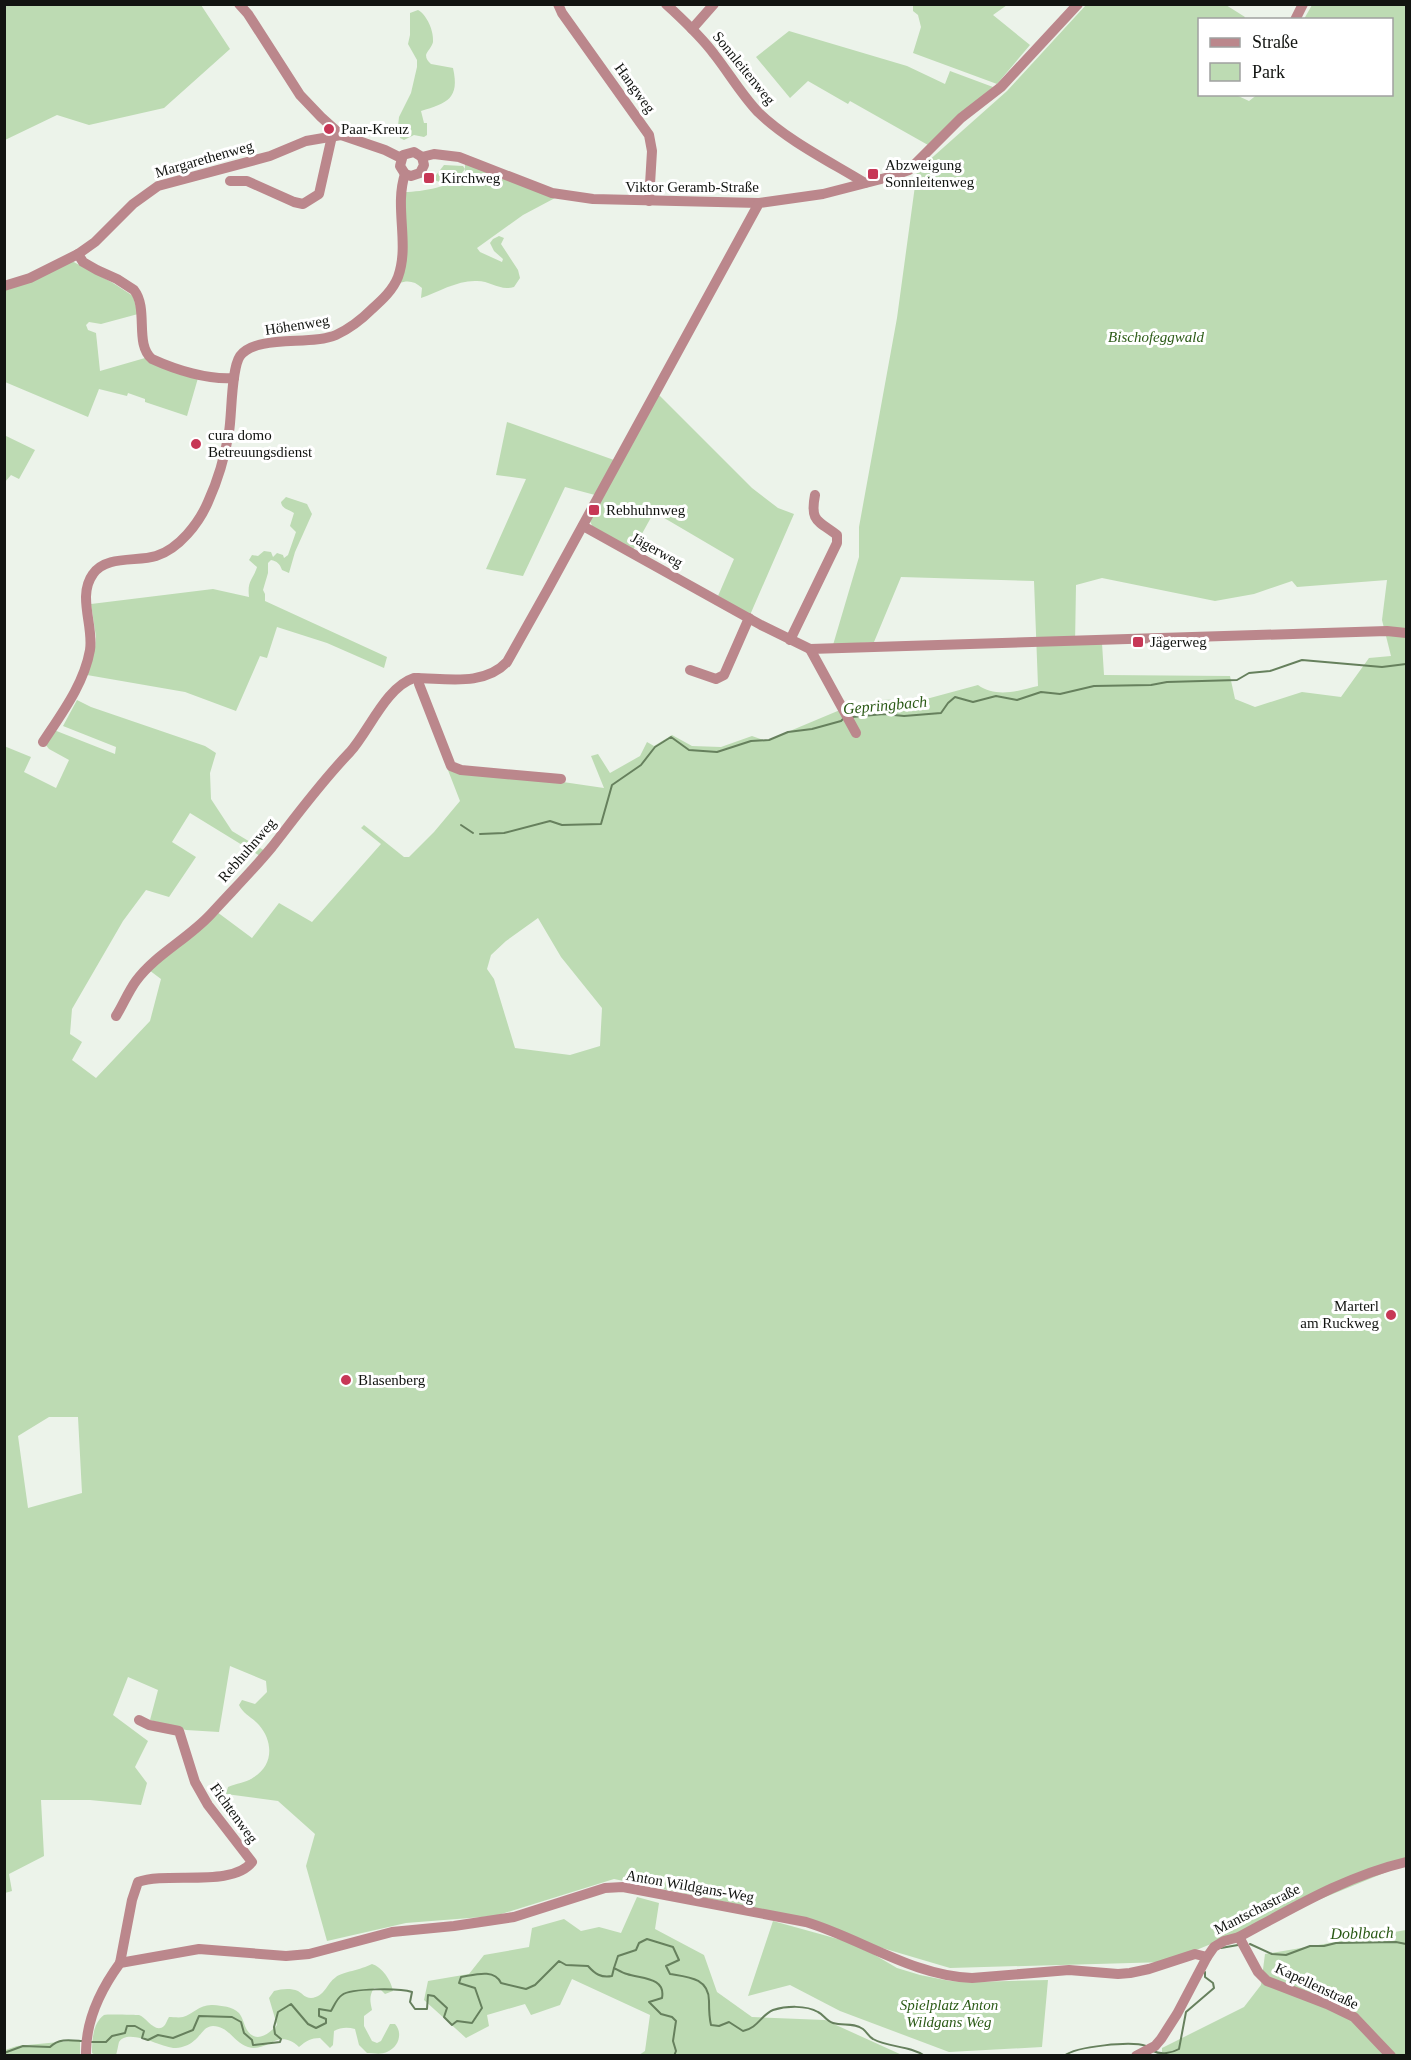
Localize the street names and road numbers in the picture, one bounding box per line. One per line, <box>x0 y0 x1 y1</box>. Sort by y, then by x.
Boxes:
street label: Sonnleitenweg <box>710 28 779 108</box>
street label: Hangweg <box>612 60 659 116</box>
street label: Margarethenweg <box>153 137 255 181</box>
street label: Viktor Geramb-Straße <box>625 179 759 195</box>
street label: Höhenweg <box>264 312 331 338</box>
street label: Jägerweg <box>628 529 686 571</box>
street label: Rebhuhnweg <box>215 815 279 885</box>
street label: Fichtenweg <box>207 1780 261 1846</box>
street label: Anton Wildgans-Weg <box>625 1867 756 1905</box>
street label: Mantschastraße <box>1211 1880 1303 1937</box>
street label: Kapellenstraße <box>1273 1960 1361 2012</box>

